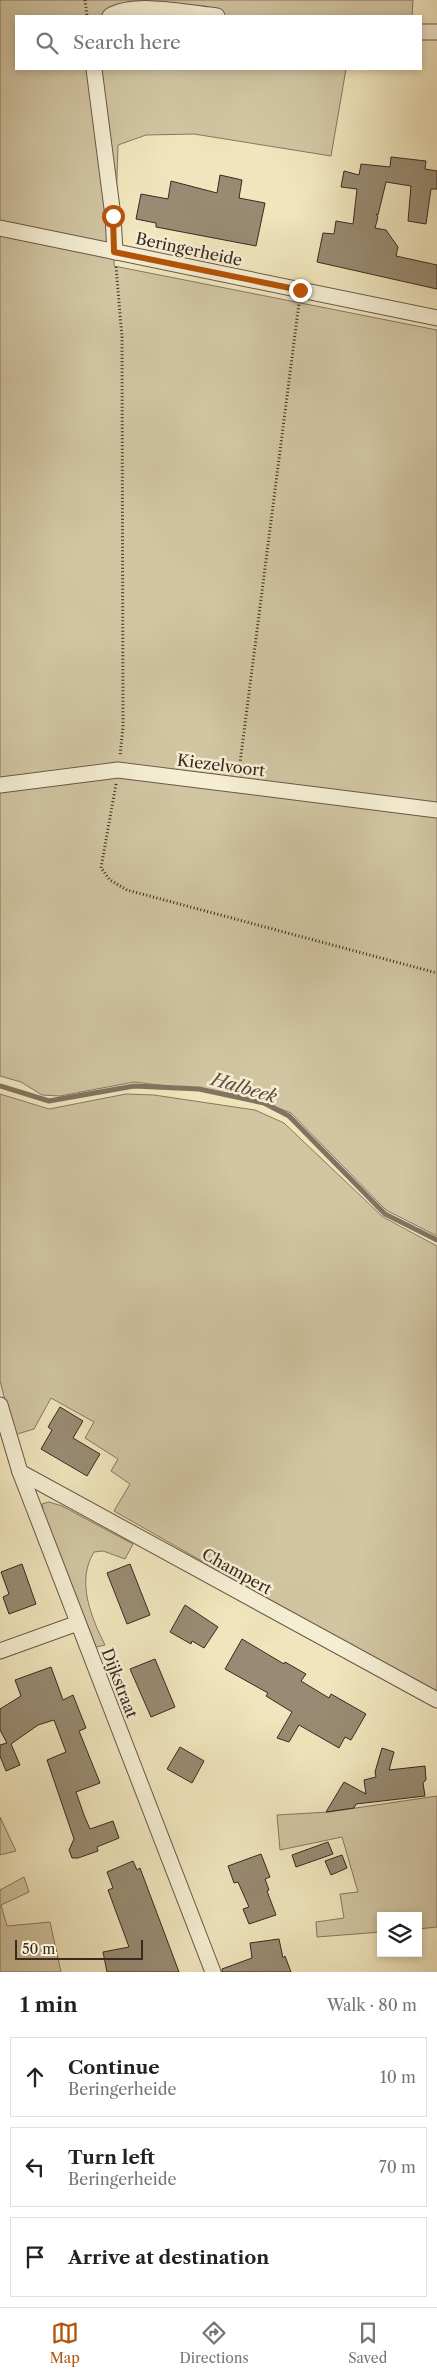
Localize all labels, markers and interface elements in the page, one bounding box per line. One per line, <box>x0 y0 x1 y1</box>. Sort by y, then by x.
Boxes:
search box <box>15 15 422 70</box>
icon: search <box>33 29 61 57</box>
text: Search here <box>73 31 181 54</box>
route start <box>102 205 125 228</box>
street label: Beringerheide <box>134 228 244 270</box>
route end <box>289 279 312 302</box>
street label: Kiezelvoort <box>176 750 266 780</box>
water label: Halbeek <box>207 1068 280 1108</box>
street label: Champert <box>199 1544 276 1599</box>
street label: Dijkstraat <box>98 1645 143 1721</box>
map controls <box>377 1912 422 1957</box>
button: layers <box>377 1912 422 1957</box>
scale bar <box>15 1937 142 1960</box>
text: 50 m <box>22 1940 55 1958</box>
text: 1 min <box>20 1992 78 2017</box>
text: Walk · 80 m <box>327 1995 417 2015</box>
text: Continue <box>68 2056 160 2079</box>
icon: ahead <box>21 2063 49 2091</box>
text: 10 m <box>380 2067 416 2087</box>
text: Beringerheide <box>68 2079 176 2099</box>
text: Turn left <box>68 2146 155 2169</box>
icon: left <box>21 2153 49 2181</box>
text: 70 m <box>379 2157 416 2177</box>
text: Beringerheide <box>68 2169 176 2189</box>
icon: arrive <box>21 2243 49 2271</box>
text: Arrive at destination <box>68 2246 269 2269</box>
tab: Map <box>50 2319 80 2367</box>
tab: Directions <box>179 2319 249 2367</box>
tab: Saved <box>348 2319 387 2367</box>

